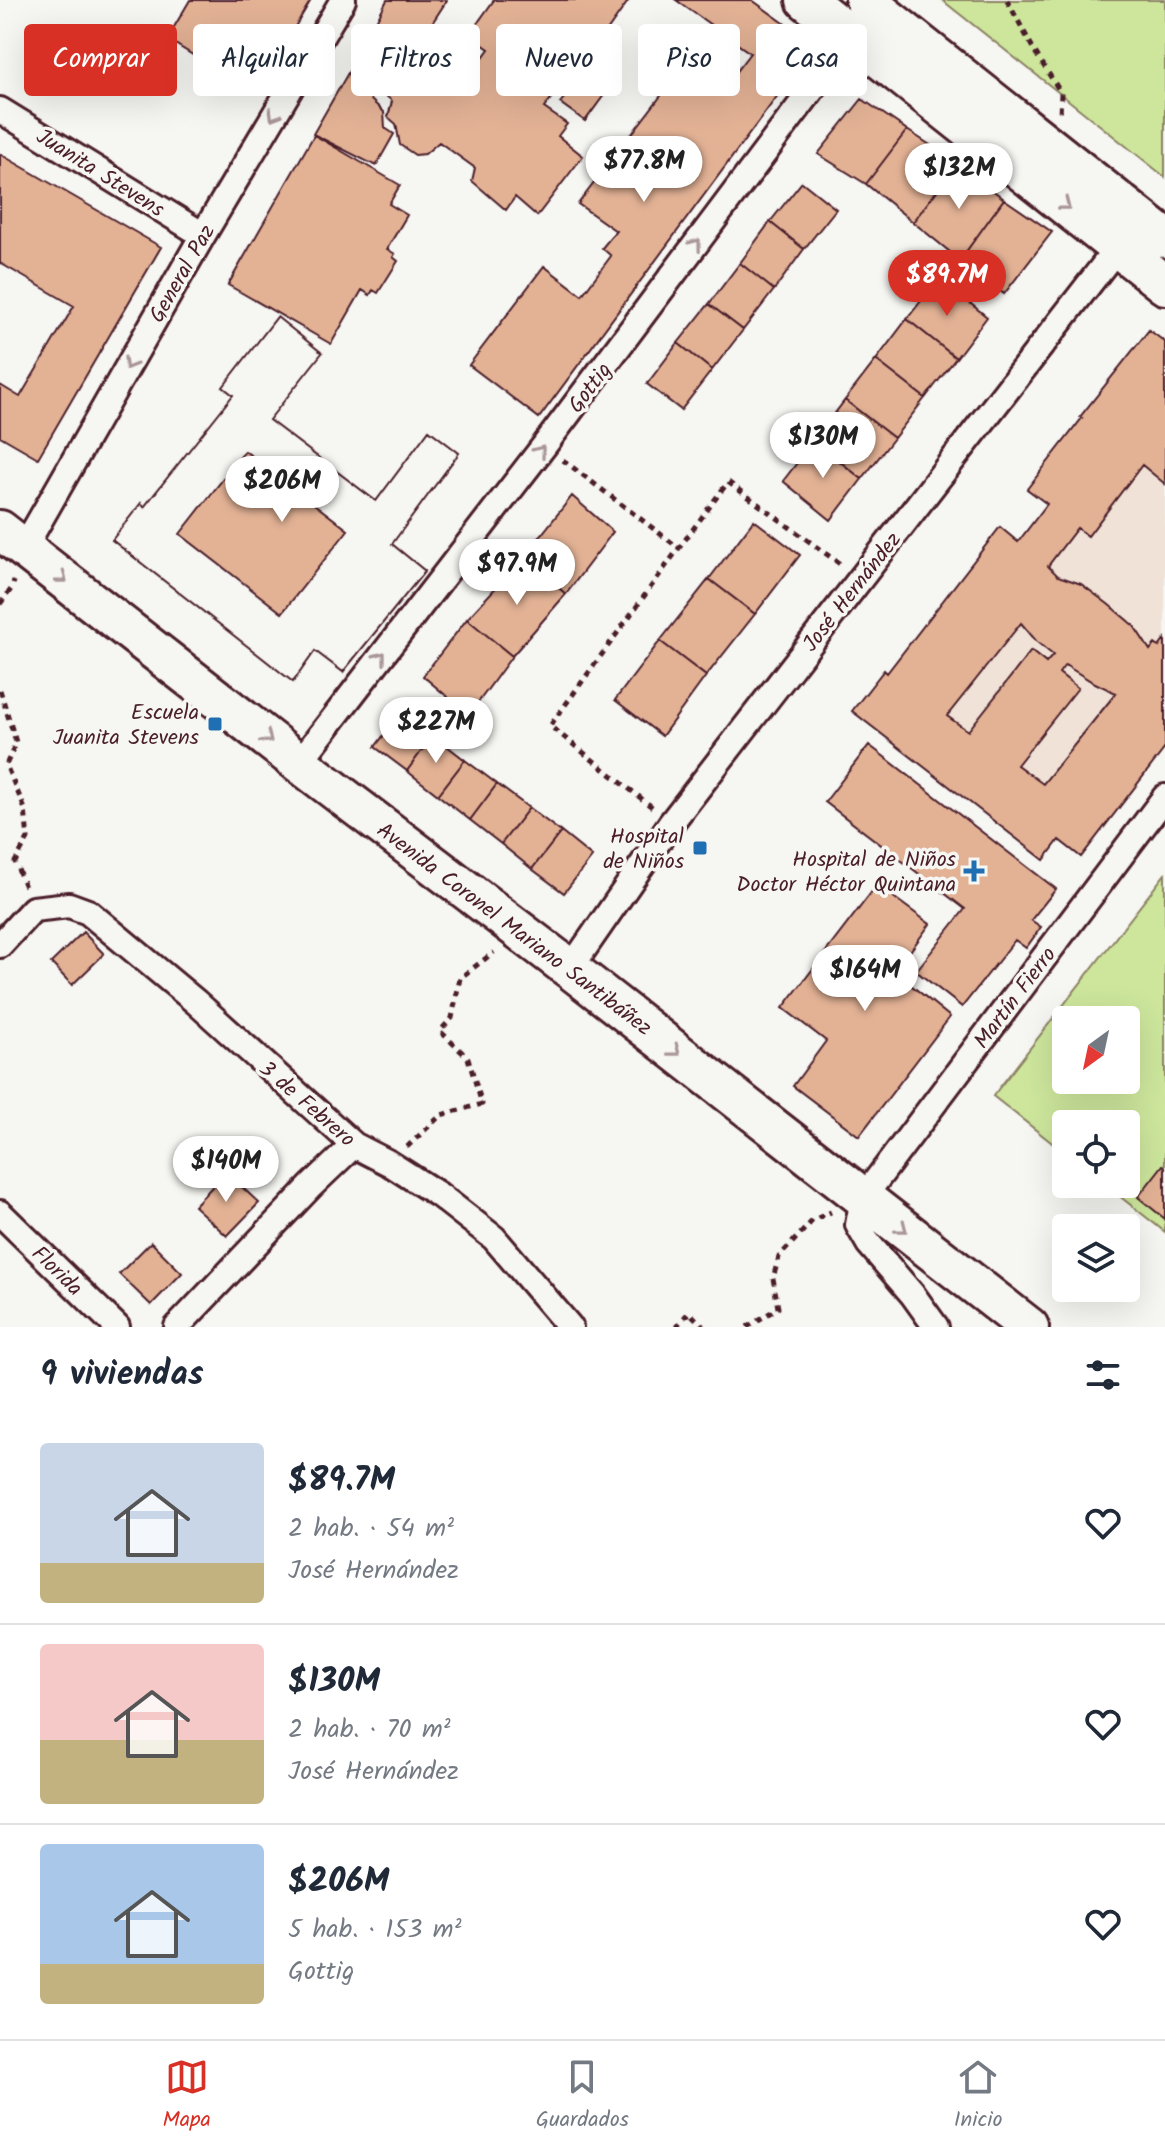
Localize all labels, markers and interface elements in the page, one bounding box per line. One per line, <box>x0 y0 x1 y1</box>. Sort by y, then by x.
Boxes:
chip: Comprar <box>24 24 177 96</box>
chip: Alquilar <box>193 24 335 96</box>
chip: Filtros <box>351 24 480 96</box>
chip: Nuevo <box>496 24 622 96</box>
chip: Piso <box>638 24 740 96</box>
chip: Casa <box>756 24 867 96</box>
one-way arrow <box>268 106 284 121</box>
street label: Juanita Stevens <box>28 121 171 228</box>
pin: $77.8M <box>579 136 709 204</box>
text: $77.8M <box>603 141 685 183</box>
pin: $132M <box>903 143 1015 211</box>
text: $132M <box>923 148 995 190</box>
one-way arrow <box>1056 195 1071 209</box>
street label: General Paz <box>141 218 226 330</box>
one-way arrow <box>687 238 701 252</box>
pin: $89.7M <box>882 250 1012 318</box>
text: $89.7M <box>906 255 988 297</box>
one-way arrow <box>123 355 139 370</box>
street label: Gottig <box>560 356 622 421</box>
pin: $130M <box>767 412 879 480</box>
text: $130M <box>788 417 858 459</box>
one-way arrow <box>530 446 545 461</box>
pin: $206M <box>226 456 338 524</box>
text: $206M <box>243 461 321 503</box>
street label: José Hernández <box>795 525 911 660</box>
pin: $97.9M <box>452 539 582 607</box>
text: $97.9M <box>477 544 557 586</box>
one-way arrow <box>53 568 68 582</box>
one-way arrow <box>371 651 385 666</box>
place label: Escuela Juanita Stevens <box>53 696 200 756</box>
pin: $227M <box>380 697 492 765</box>
text: $227M <box>397 702 475 744</box>
marker: Escuela Juanita Stevens <box>206 715 224 733</box>
one-way arrow <box>258 728 273 742</box>
street label: Avenida Coronel Mariano Santibáñez <box>368 814 659 1046</box>
place label: Hospital de Niños <box>603 820 685 880</box>
marker: Hospital de Niños <box>691 839 709 857</box>
place label: Hospital de Niños Doctor Héctor Quintana <box>736 843 957 903</box>
marker: Hospital de Niños Doctor Héctor Quintana <box>963 860 985 882</box>
street label: Martín Fierro <box>966 940 1066 1057</box>
pin: $164M <box>809 945 921 1013</box>
text: $164M <box>829 950 901 992</box>
north arrow <box>1052 1006 1140 1094</box>
map controls <box>1052 1006 1140 1302</box>
one-way arrow <box>666 1042 681 1056</box>
street label: 3 de Febrero <box>250 1053 363 1157</box>
button: locate <box>1052 1110 1140 1198</box>
pin: $140M <box>170 1136 282 1204</box>
text: $140M <box>191 1141 261 1183</box>
button: layers <box>1052 1214 1140 1302</box>
one-way arrow <box>893 1219 908 1233</box>
street label: Florida <box>22 1238 90 1305</box>
text: 9 viviendas <box>40 1348 204 1402</box>
icon: filters <box>1081 1353 1125 1397</box>
text: $89.7M <box>288 1454 395 1508</box>
icon: home <box>104 1475 200 1571</box>
icon: heart <box>1081 1501 1125 1545</box>
text: 2 hab. · 54 m² <box>288 1508 454 1550</box>
text: José Hernández <box>288 1550 459 1592</box>
text: $130M <box>288 1655 380 1709</box>
icon: home <box>104 1676 200 1772</box>
icon: heart <box>1081 1702 1125 1746</box>
text: 2 hab. · 70 m² <box>288 1709 451 1751</box>
text: José Hernández <box>288 1751 459 1793</box>
text: $206M <box>288 1855 390 1909</box>
icon: home <box>104 1876 200 1972</box>
icon: heart <box>1081 1902 1125 1946</box>
text: 5 hab. · 153 m² <box>288 1909 461 1951</box>
text: Gottig <box>288 1951 354 1993</box>
tab: Mapa <box>162 2055 211 2138</box>
tab: Guardados <box>536 2055 629 2138</box>
tab: Inicio <box>954 2055 1003 2138</box>

